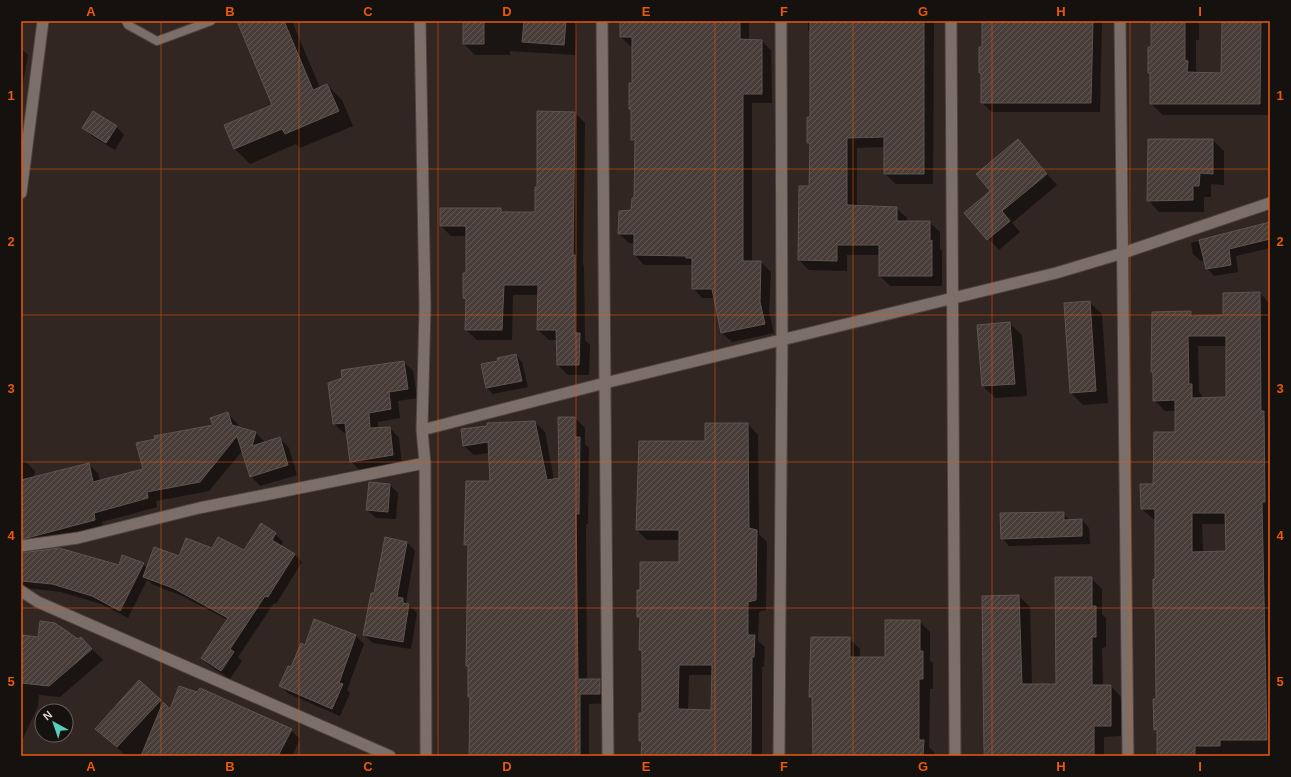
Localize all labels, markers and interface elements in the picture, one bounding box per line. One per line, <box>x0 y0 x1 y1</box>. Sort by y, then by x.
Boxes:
text: A <box>86 4 96 19</box>
text: B <box>225 4 235 19</box>
text: C <box>363 4 373 19</box>
text: D <box>502 4 512 19</box>
text: E <box>642 4 651 19</box>
text: F <box>780 4 788 19</box>
text: G <box>918 4 928 19</box>
text: H <box>1056 4 1066 19</box>
text: I <box>1198 4 1202 19</box>
text: 1 <box>7 88 15 103</box>
text: 1 <box>1276 88 1284 103</box>
text: 2 <box>7 234 15 249</box>
text: 2 <box>1276 234 1284 249</box>
text: 3 <box>7 381 15 396</box>
text: 3 <box>1276 381 1284 396</box>
text: 4 <box>7 528 15 543</box>
text: 4 <box>1276 528 1284 543</box>
text: 5 <box>7 674 15 689</box>
text: 5 <box>1276 674 1284 689</box>
north arrow <box>34 703 74 743</box>
text: N <box>41 708 55 722</box>
text: A <box>86 759 96 774</box>
text: B <box>225 759 235 774</box>
text: C <box>363 759 373 774</box>
text: D <box>502 759 512 774</box>
text: E <box>642 759 651 774</box>
text: F <box>780 759 788 774</box>
text: G <box>918 759 928 774</box>
text: H <box>1056 759 1066 774</box>
text: I <box>1198 759 1202 774</box>

